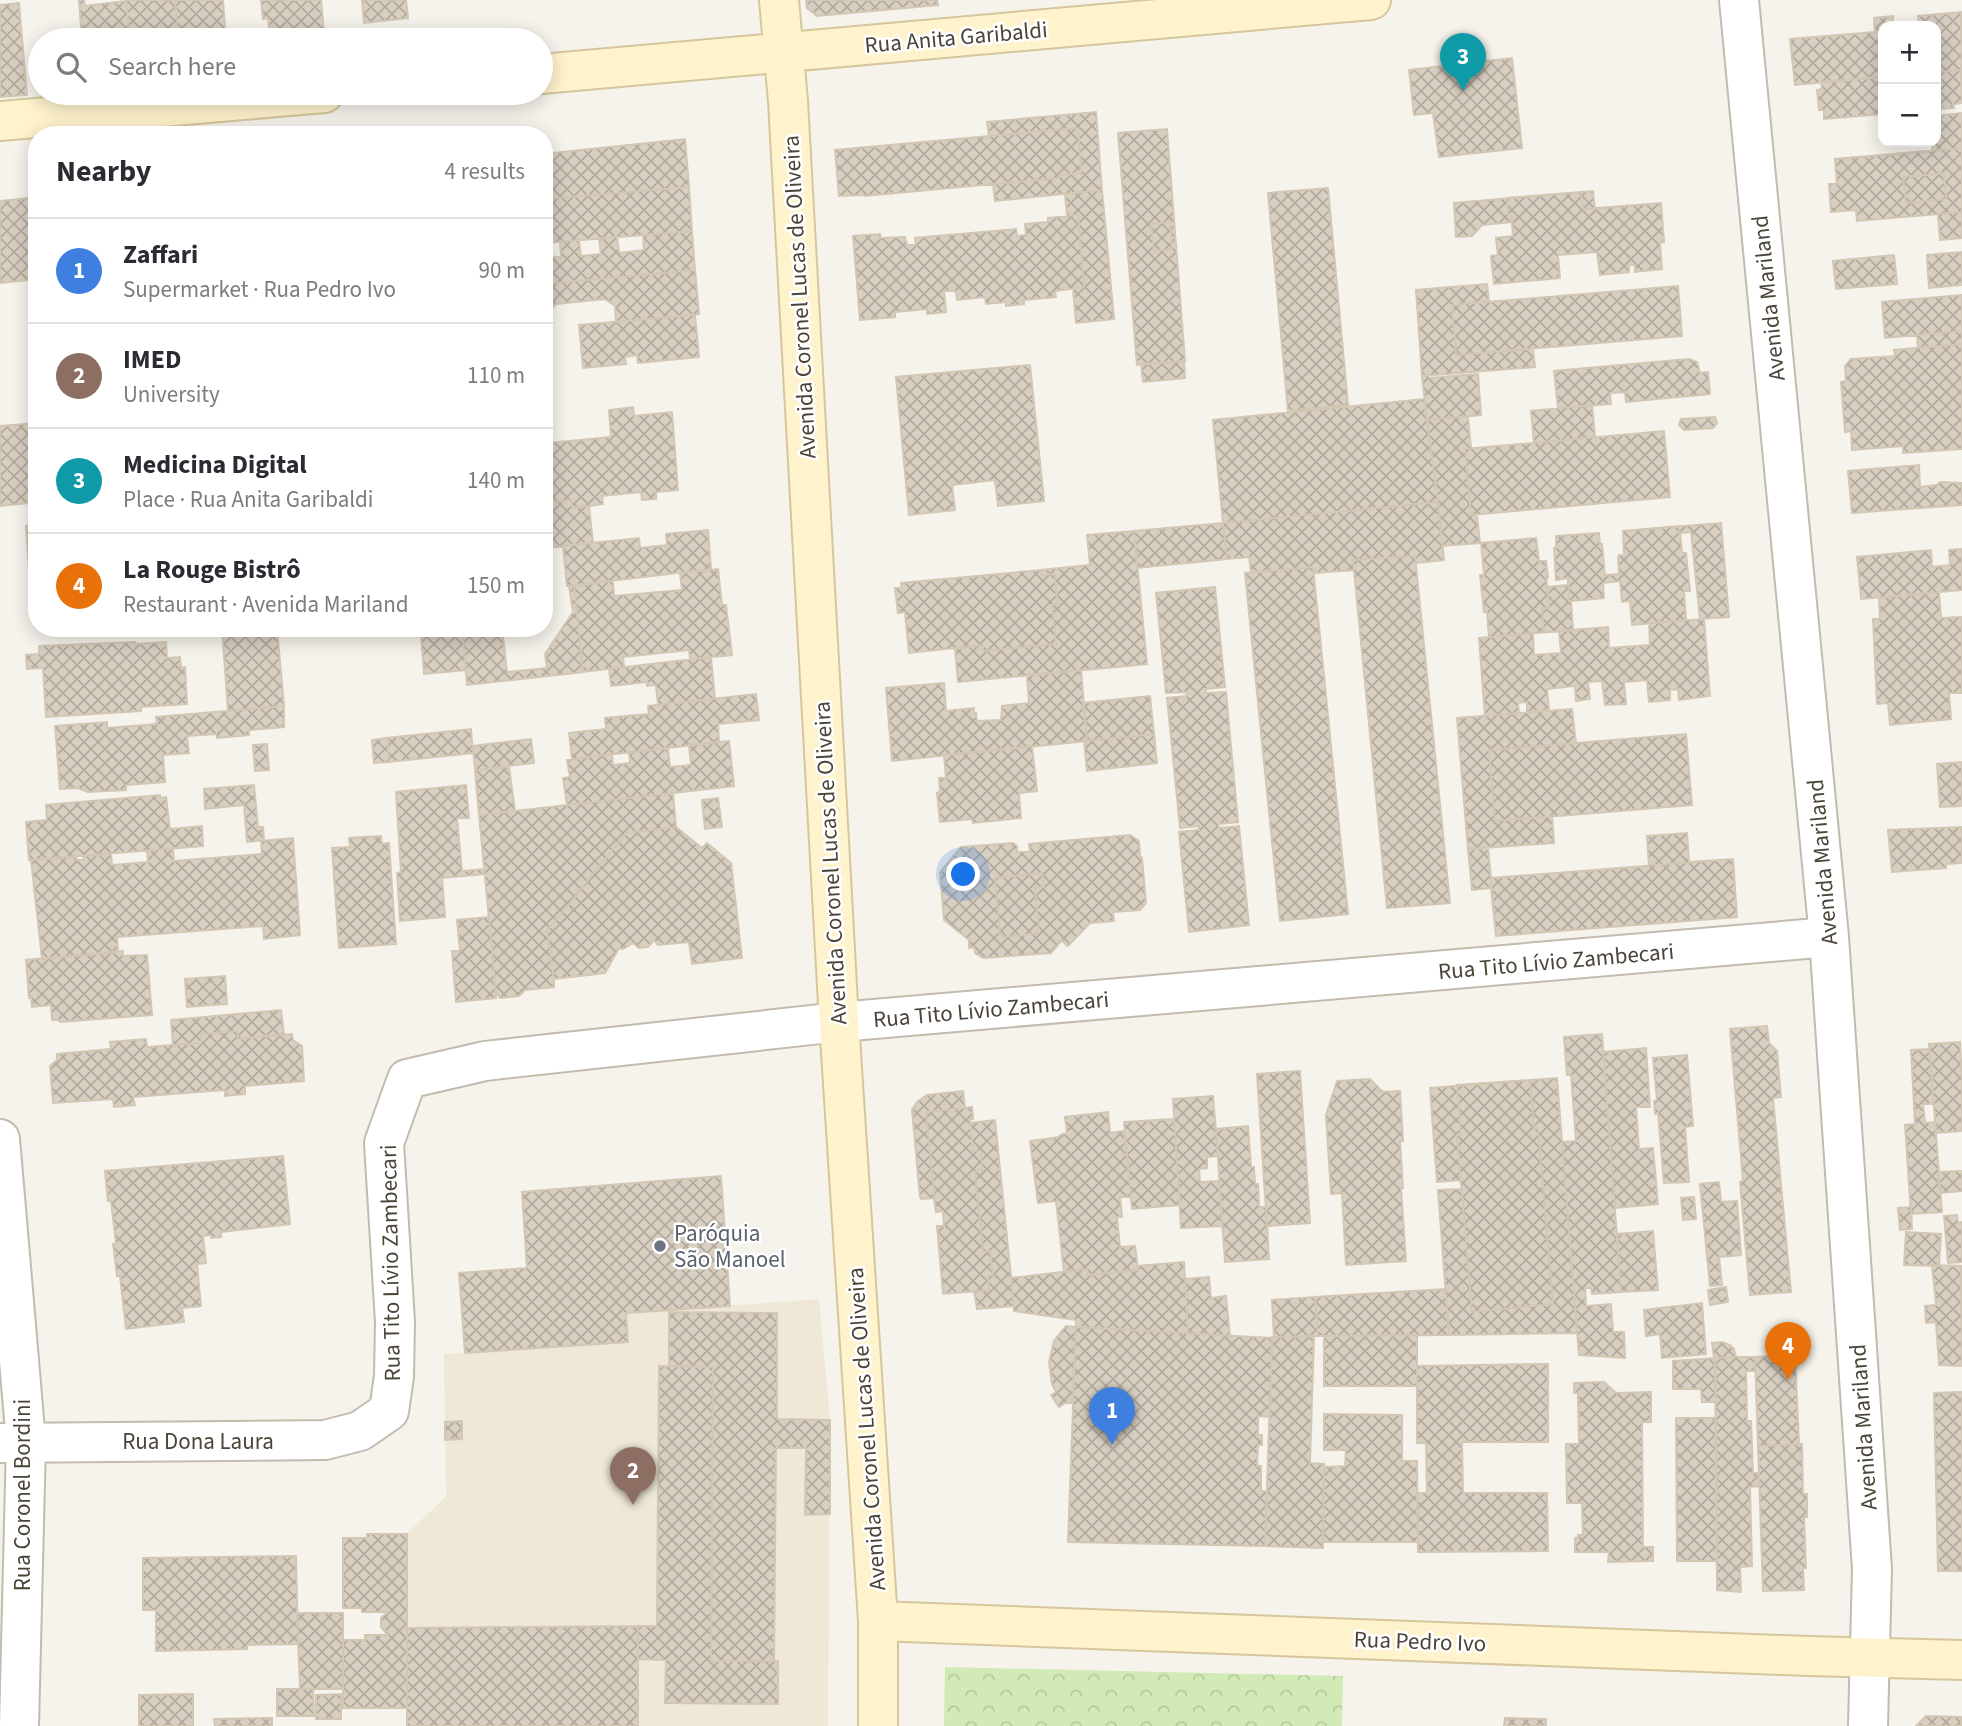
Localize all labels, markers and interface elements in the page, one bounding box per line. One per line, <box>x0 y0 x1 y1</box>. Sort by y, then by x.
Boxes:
street label: Rua Anita Garibaldi <box>863 13 1049 62</box>
map controls <box>1878 21 1941 147</box>
button: + <box>1878 21 1941 84</box>
search box <box>28 28 553 105</box>
pin: 3 <box>1440 33 1486 91</box>
icon: search <box>52 48 90 86</box>
text: Search here <box>108 48 236 85</box>
button: − <box>1878 84 1941 147</box>
street label: Avenida Coronel Lucas de Oliveira <box>775 134 824 459</box>
text: Nearby <box>56 150 151 193</box>
text: 4 results <box>445 155 525 188</box>
street label: Avenida Mariland <box>1743 214 1794 382</box>
text: Zaffari <box>123 236 198 273</box>
text: 1 <box>73 254 85 287</box>
text: 90 m <box>478 254 525 287</box>
text: Supermarket · Rua Pedro Ivo <box>123 273 396 306</box>
text: IMED <box>123 341 181 378</box>
text: 2 <box>73 359 85 392</box>
text: 110 m <box>467 359 525 392</box>
text: University <box>123 378 220 411</box>
text: Medicina Digital <box>123 446 307 483</box>
text: 3 <box>73 464 85 497</box>
text: 140 m <box>467 464 525 497</box>
text: Place · Rua Anita Garibaldi <box>123 483 374 516</box>
text: La Rouge Bistrô <box>123 551 301 588</box>
text: 4 <box>73 569 85 602</box>
text: 150 m <box>467 569 525 602</box>
text: Restaurant · Avenida Mariland <box>123 588 408 621</box>
street label: Avenida Coronel Lucas de Oliveira <box>806 700 855 1025</box>
street label: Avenida Mariland <box>1799 778 1846 946</box>
your location <box>946 857 980 891</box>
street label: Rua Tito Lívio Zambecari <box>1437 935 1675 988</box>
street label: Rua Tito Lívio Zambecari <box>872 983 1110 1036</box>
street label: Rua Tito Lívio Zambecari <box>372 1144 409 1382</box>
place label: Paróquia São Manoel <box>674 1217 786 1276</box>
marker: Paróquia São Manoel <box>652 1238 668 1254</box>
street label: Avenida Coronel Lucas de Oliveira <box>839 1266 894 1592</box>
pin: 4 <box>1765 1322 1811 1380</box>
street label: Avenida Mariland <box>1841 1343 1886 1511</box>
pin: 1 <box>1089 1387 1135 1445</box>
street label: Rua Coronel Bordini <box>6 1399 39 1591</box>
street label: Rua Dona Laura <box>122 1425 274 1458</box>
pin: 2 <box>610 1447 656 1505</box>
street label: Rua Pedro Ivo <box>1353 1623 1487 1660</box>

